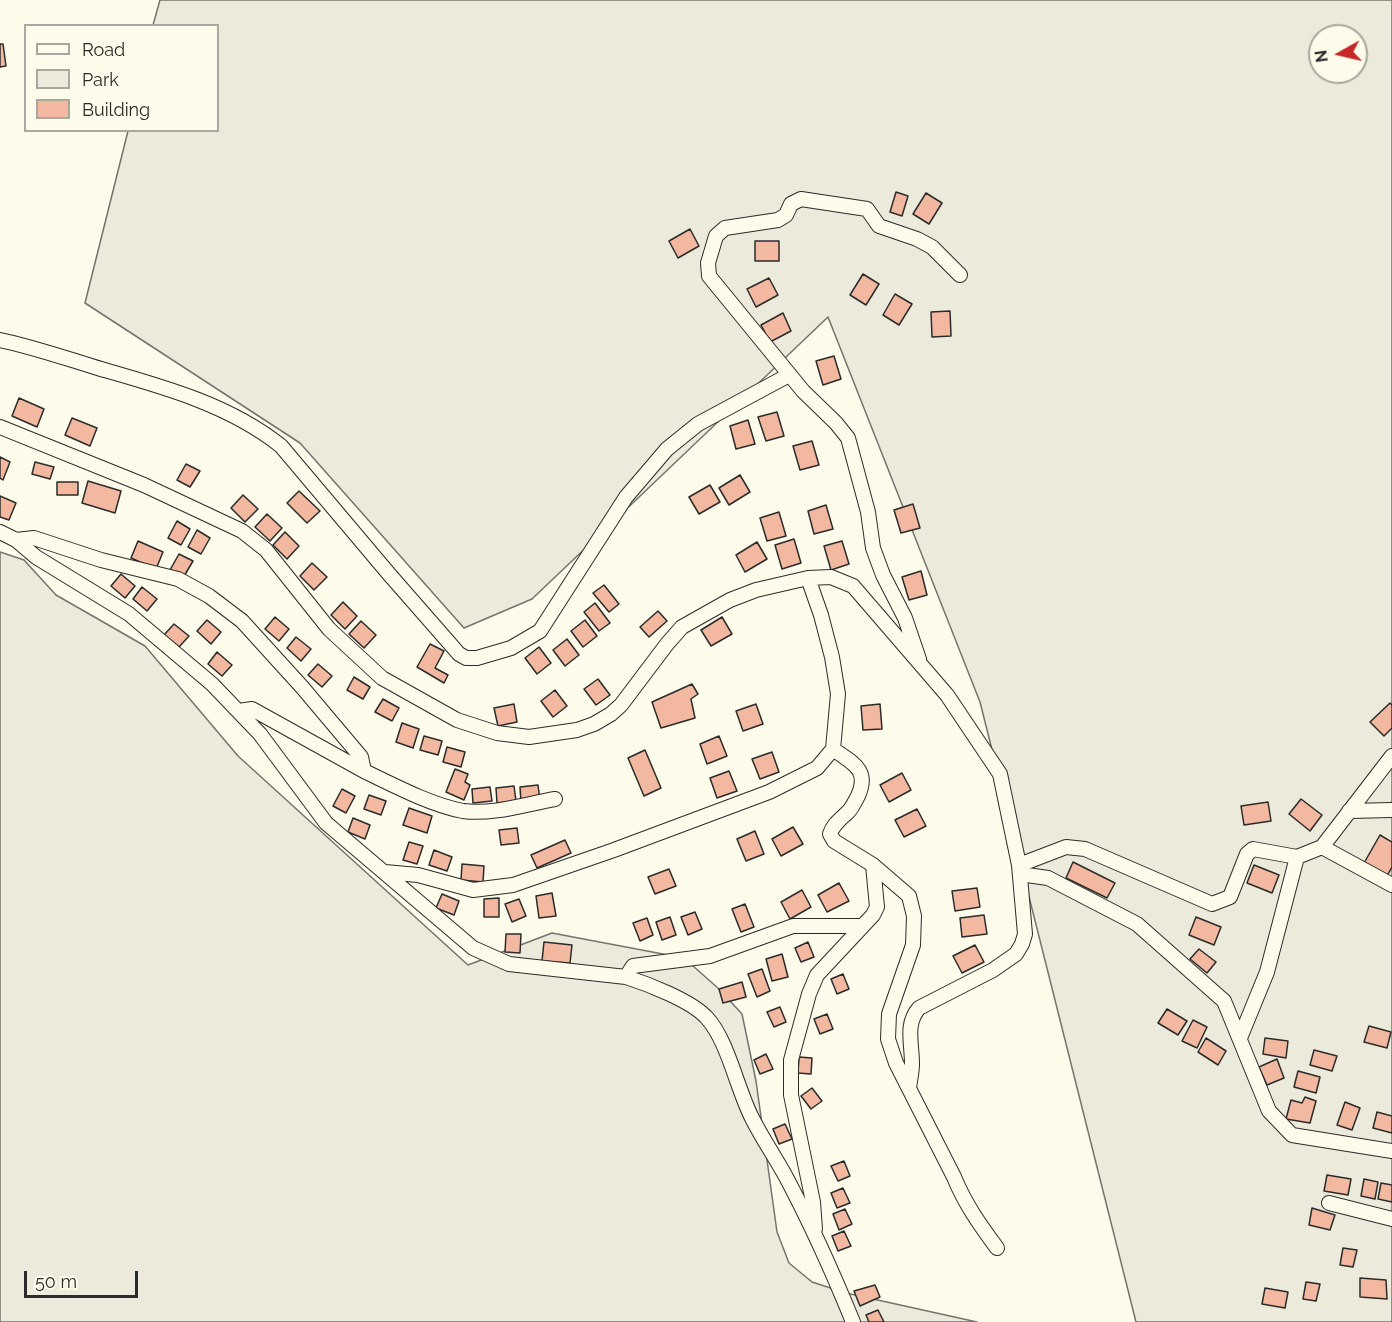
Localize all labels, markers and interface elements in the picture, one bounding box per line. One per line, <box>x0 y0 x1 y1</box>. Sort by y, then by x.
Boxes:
legend <box>24 24 219 132</box>
north arrow <box>1308 24 1368 84</box>
text: Road <box>82 39 125 60</box>
text: N <box>1311 49 1332 64</box>
text: Park <box>82 69 119 90</box>
text: Building <box>82 99 150 120</box>
scale bar <box>27 1259 141 1297</box>
text: 50 m <box>35 1271 77 1292</box>

